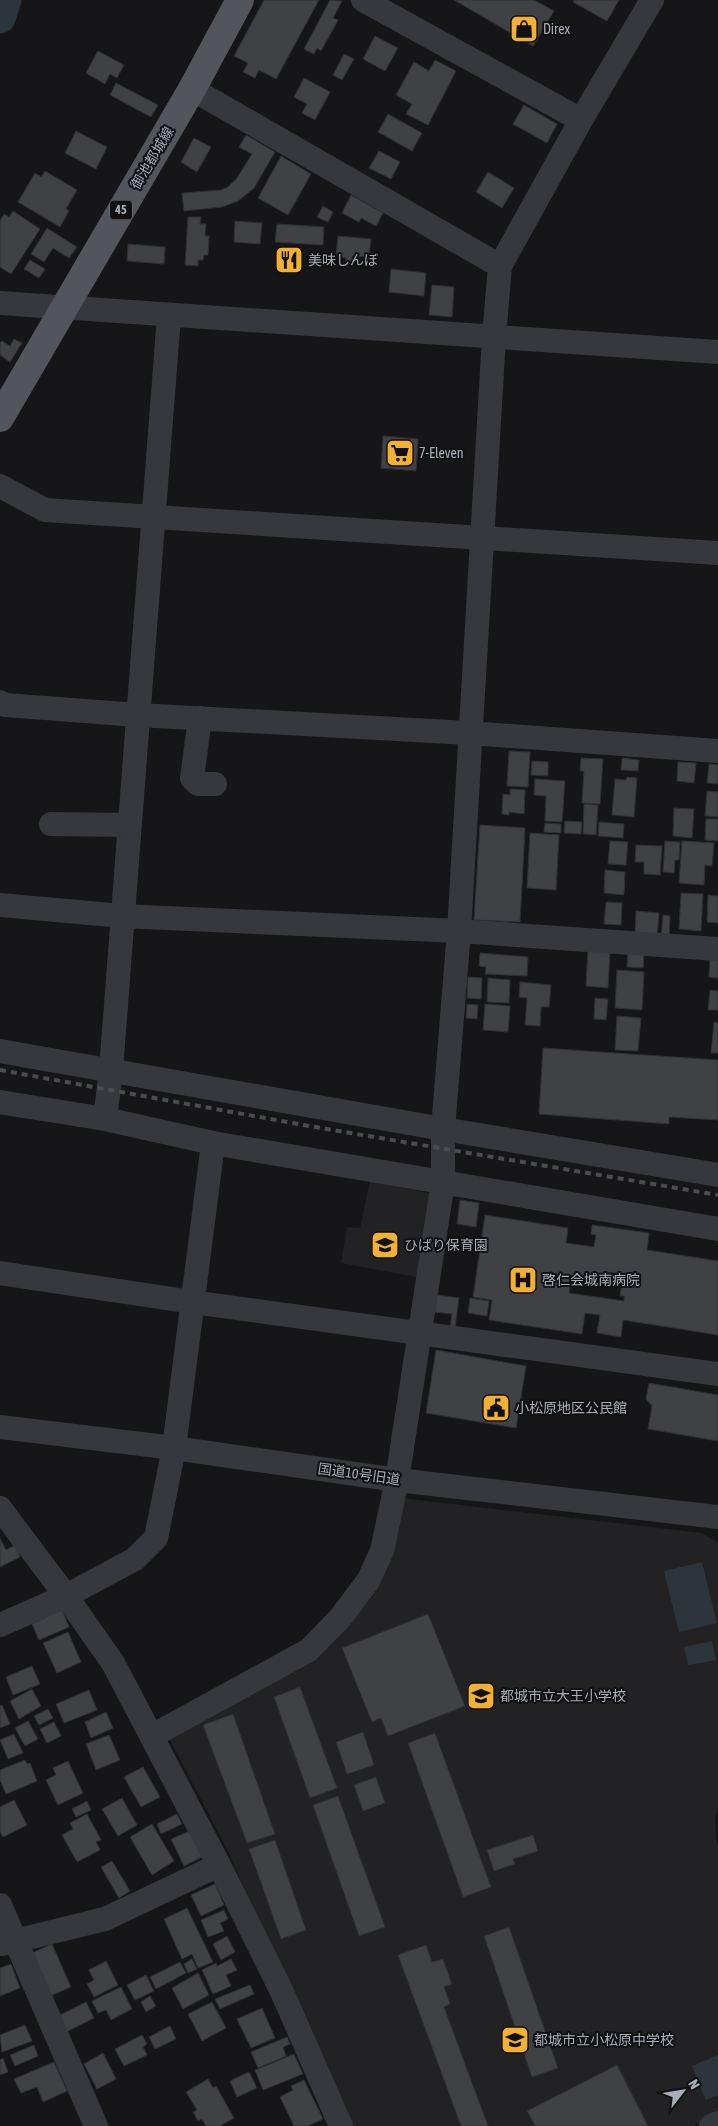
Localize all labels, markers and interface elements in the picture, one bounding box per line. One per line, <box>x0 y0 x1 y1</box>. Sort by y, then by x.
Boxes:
shop icon: Direx <box>509 14 539 44</box>
place label: Direx <box>543 21 570 37</box>
street label: 御池都城線 <box>127 124 177 192</box>
road number: 45 <box>110 200 132 220</box>
restaurant icon: 美味しんぼ <box>274 245 304 275</box>
place label: 美味しんぼ <box>308 252 378 268</box>
supermarket icon: 7-Eleven <box>385 438 415 468</box>
place label: 7-Eleven <box>419 445 464 461</box>
school or university icon: ひばり保育園 <box>370 1230 400 1260</box>
place label: ひばり保育園 <box>404 1237 488 1253</box>
hospital icon: 啓仁会城南病院 <box>508 1265 538 1295</box>
place label: 啓仁会城南病院 <box>542 1272 640 1288</box>
public building icon: 小松原地区公民館 <box>481 1393 511 1423</box>
place label: 小松原地区公民館 <box>515 1400 627 1416</box>
street label: 国道10号旧道 <box>317 1460 401 1488</box>
school or university icon: 都城市立大王小学校 <box>466 1681 496 1711</box>
place label: 都城市立大王小学校 <box>500 1688 626 1704</box>
school or university icon: 都城市立小松原中学校 <box>500 2025 530 2055</box>
place label: 都城市立小松原中学校 <box>534 2032 674 2048</box>
north arrow <box>658 2066 708 2116</box>
text: N <box>685 2077 703 2092</box>

